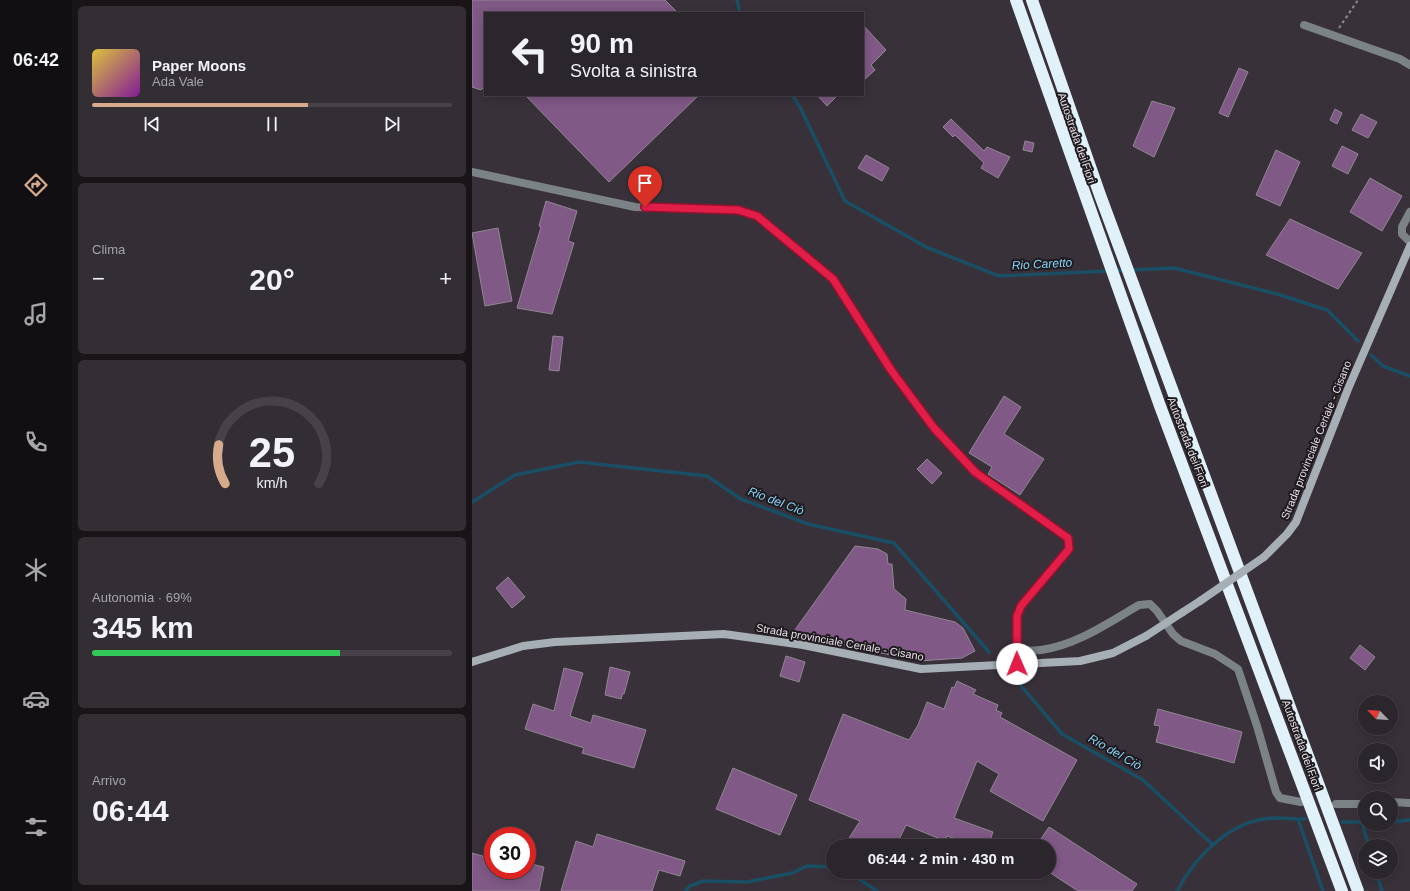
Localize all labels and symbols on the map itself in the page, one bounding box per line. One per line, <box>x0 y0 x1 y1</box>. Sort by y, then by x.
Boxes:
street label: Autostrada dei Fiori <box>1056 91 1098 185</box>
pin <box>628 166 662 207</box>
water label: Rio Caretto <box>1011 255 1073 273</box>
street label: Strada provinciale Ceriale - Cisano <box>1279 359 1353 521</box>
street label: Autostrada dei Fiori <box>1165 395 1211 489</box>
water label: Rio del Ciò <box>746 484 806 518</box>
street label: Strada provinciale Ceriale - Cisano <box>755 621 925 663</box>
position arrow <box>996 643 1038 685</box>
north arrow <box>1358 695 1398 735</box>
street label: Autostrada dei Fiori <box>1280 698 1324 792</box>
water label: Rio del Ciò <box>1086 731 1144 773</box>
speed limit sign: 30 <box>484 827 536 879</box>

